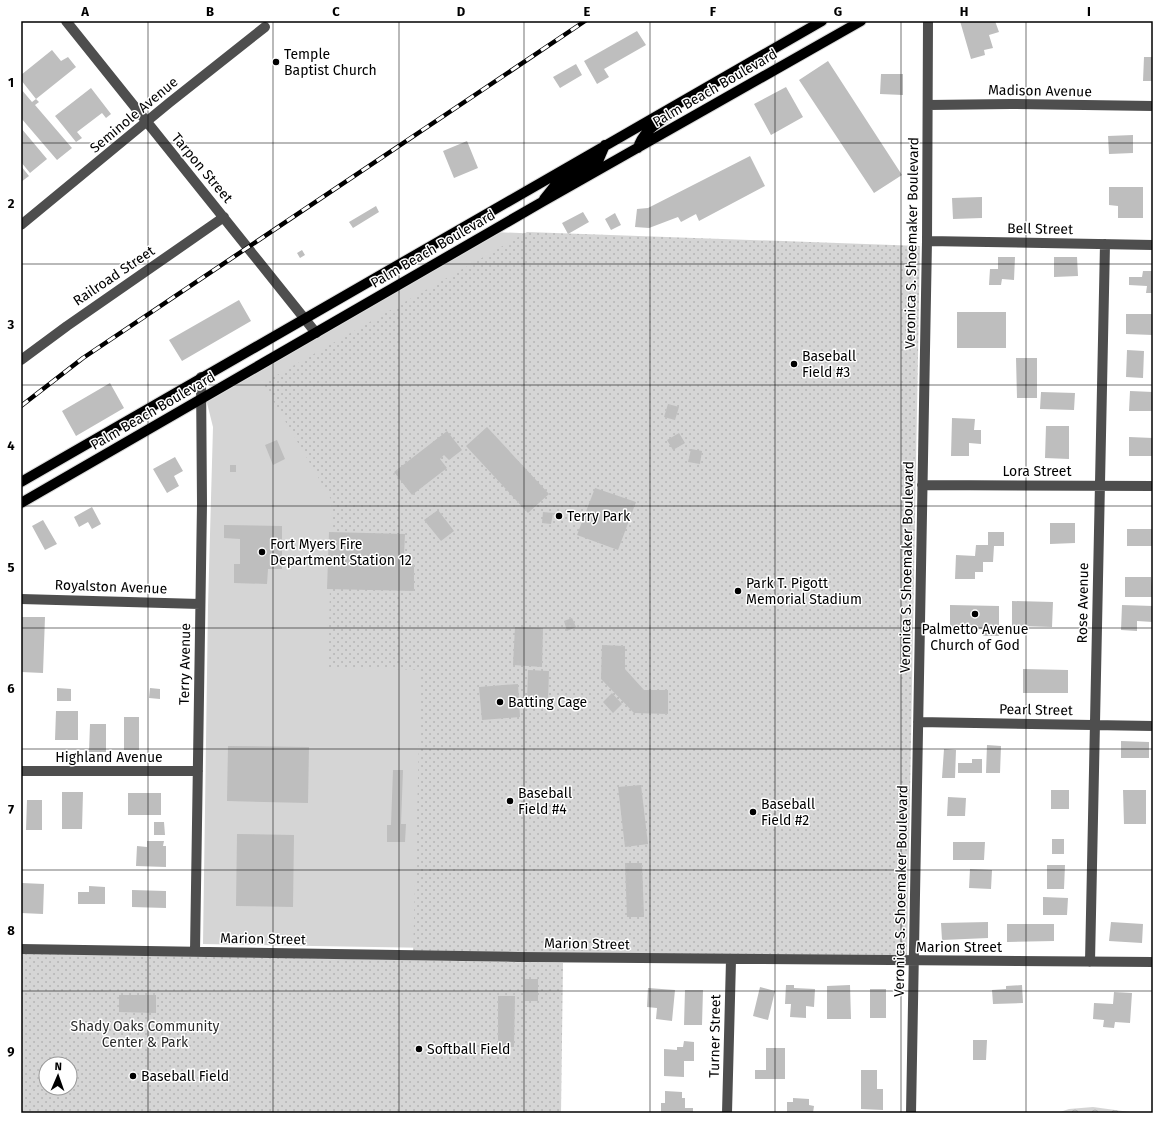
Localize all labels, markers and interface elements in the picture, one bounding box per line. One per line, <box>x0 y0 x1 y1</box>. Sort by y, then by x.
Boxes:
text: A <box>80 4 89 19</box>
text: B <box>206 4 214 19</box>
text: C <box>332 4 340 19</box>
text: D <box>457 4 466 19</box>
text: E <box>584 4 591 19</box>
text: F <box>710 4 717 19</box>
text: G <box>834 4 842 19</box>
text: H <box>960 4 968 19</box>
text: I <box>1087 4 1091 19</box>
street label: Palm Beach Boulevard <box>650 45 780 131</box>
place label: Temple Baptist Church <box>284 46 377 79</box>
marker: Temple Baptist Church <box>271 57 281 67</box>
street label: Seminole Avenue <box>87 73 181 157</box>
text: 1 <box>8 75 14 90</box>
street label: Madison Avenue <box>988 82 1092 100</box>
street label: Tarpon Street <box>168 130 237 207</box>
street label: Veronica S. Shoemaker Boulevard <box>902 137 922 349</box>
text: 2 <box>8 196 15 211</box>
street label: Palm Beach Boulevard <box>368 206 498 292</box>
street label: Bell Street <box>1007 220 1074 238</box>
street label: Railroad Street <box>70 242 159 310</box>
text: 3 <box>7 317 15 332</box>
place label: Baseball Field #3 <box>802 348 856 381</box>
marker: Baseball Field #3 <box>789 359 799 369</box>
street label: Palm Beach Boulevard <box>88 368 218 454</box>
text: 4 <box>7 438 15 453</box>
street label: Veronica S. Shoemaker Boulevard <box>897 461 917 673</box>
street label: Lora Street <box>1002 463 1072 480</box>
place label: Terry Park <box>567 508 631 525</box>
marker: Terry Park <box>554 511 564 521</box>
place label: Fort Myers Fire Department Station 12 <box>270 536 412 569</box>
marker: Fort Myers Fire Department Station 12 <box>257 547 267 557</box>
text: 5 <box>8 560 15 575</box>
street label: Rose Avenue <box>1074 562 1092 644</box>
place label: Park T. Pigott Memorial Stadium <box>746 575 862 608</box>
street label: Royalston Avenue <box>54 577 168 597</box>
marker: Park T. Pigott Memorial Stadium <box>733 586 743 596</box>
marker: Palmetto Avenue Church of God <box>970 609 980 619</box>
place label: Palmetto Avenue Church of God <box>922 621 1028 654</box>
street label: Terry Avenue <box>176 623 194 705</box>
text: 6 <box>7 681 15 696</box>
place label: Batting Cage <box>508 694 587 711</box>
marker: Batting Cage <box>495 697 505 707</box>
street label: Pearl Street <box>999 701 1074 719</box>
street label: Highland Avenue <box>55 749 163 766</box>
place label: Baseball Field #4 <box>518 785 572 818</box>
street label: Veronica S. Shoemaker Boulevard <box>891 785 911 997</box>
marker: Baseball Field #4 <box>505 796 515 806</box>
place label: Baseball Field #2 <box>761 796 815 829</box>
text: 7 <box>8 802 14 817</box>
marker: Baseball Field #2 <box>748 807 758 817</box>
text: 8 <box>7 923 15 938</box>
street label: Marion Street <box>220 930 307 948</box>
street label: Marion Street <box>544 935 631 953</box>
street label: Marion Street <box>916 939 1003 956</box>
street label: Turner Street <box>706 993 724 1078</box>
park label: Shady Oaks Community Center & Park <box>71 1018 220 1051</box>
place label: Softball Field <box>427 1041 510 1058</box>
text: 9 <box>7 1044 15 1059</box>
marker: Softball Field <box>414 1044 424 1054</box>
north arrow <box>38 1056 78 1096</box>
text: N <box>54 1060 62 1073</box>
place label: Baseball Field <box>141 1068 229 1085</box>
marker: Baseball Field <box>128 1071 138 1081</box>

